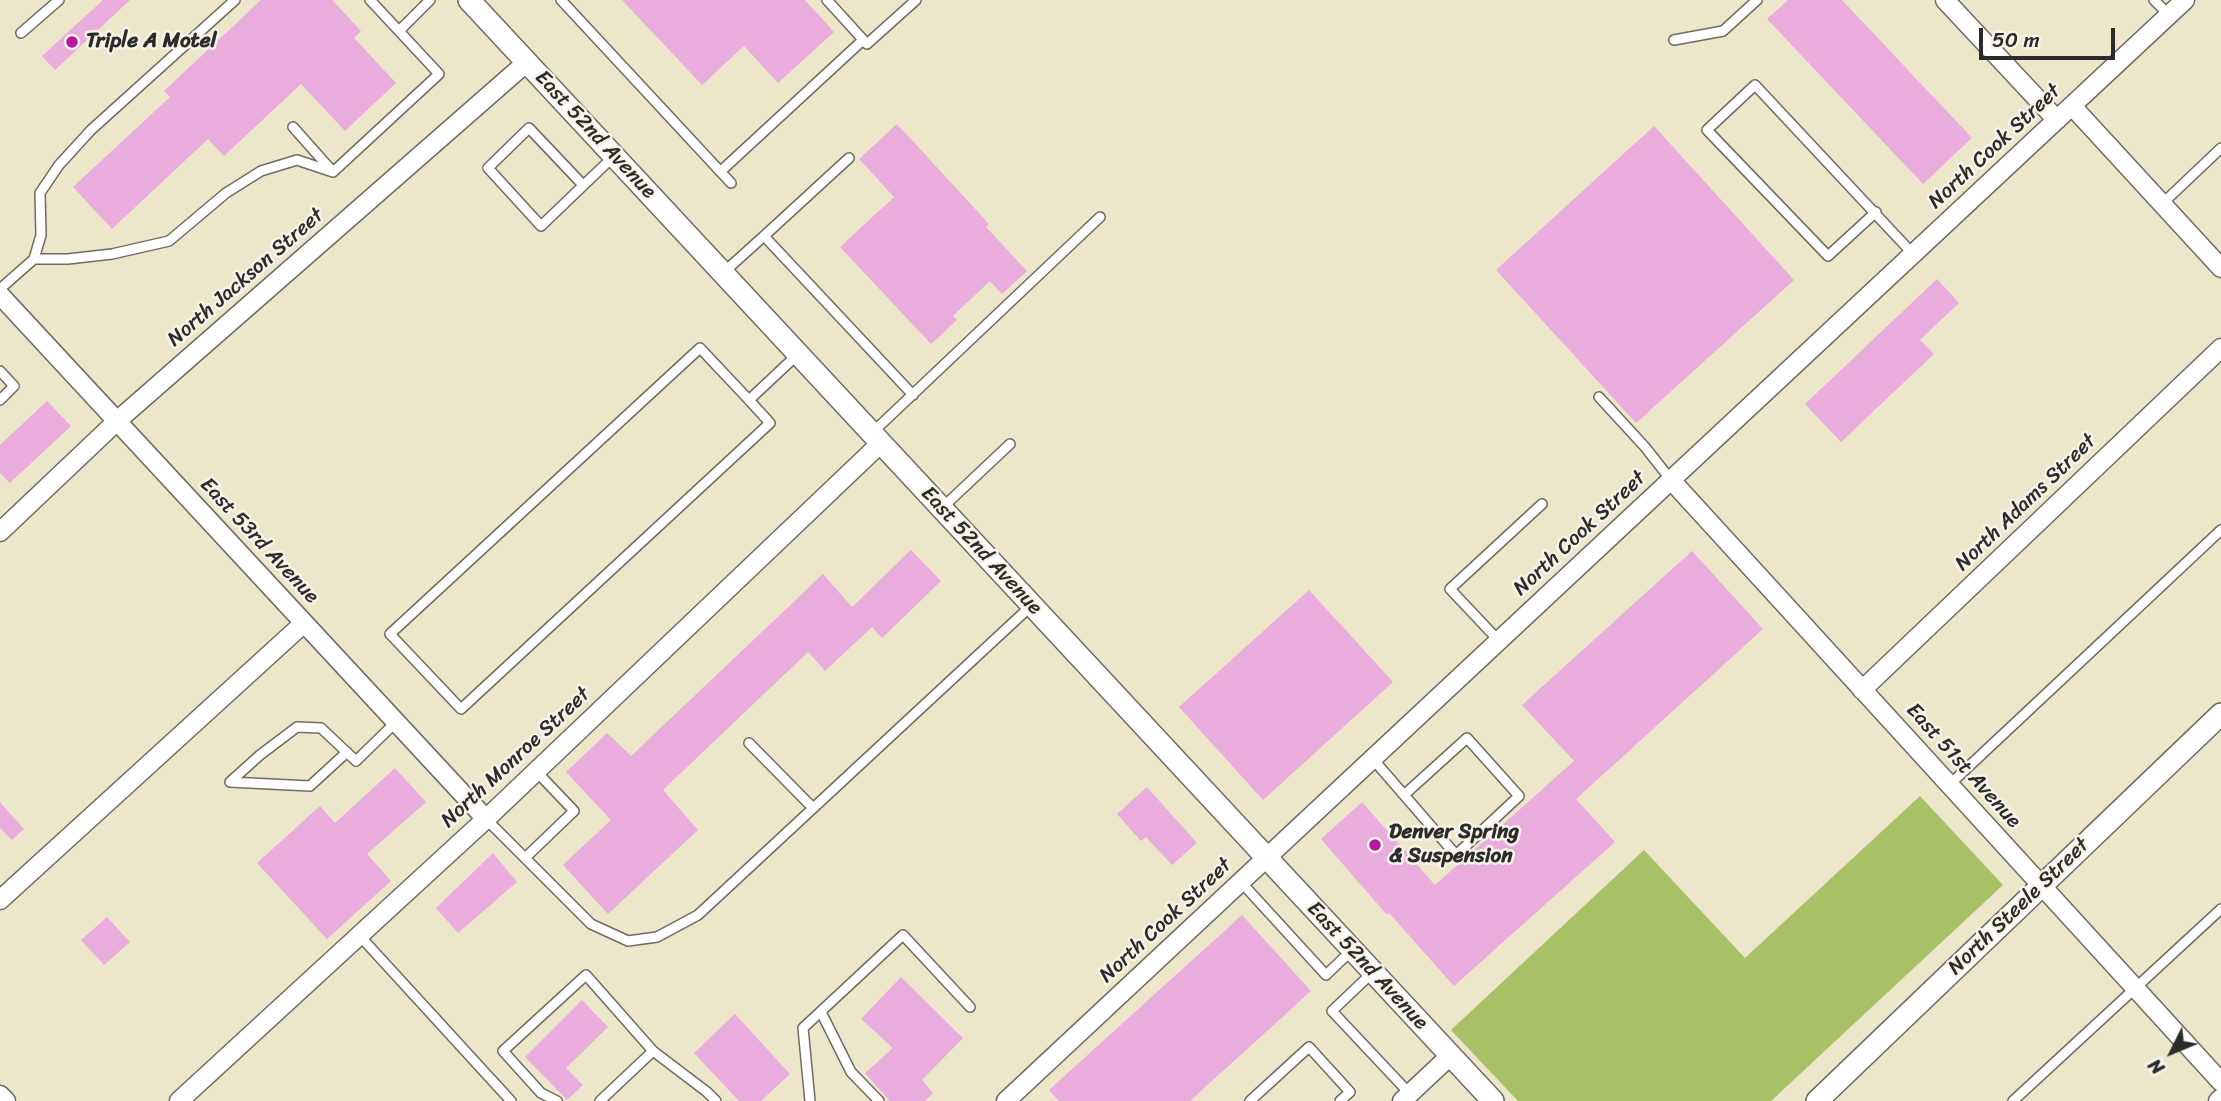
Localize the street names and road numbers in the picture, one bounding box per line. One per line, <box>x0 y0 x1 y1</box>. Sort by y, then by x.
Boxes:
street label: East 52nd Avenue <box>529 66 661 204</box>
street label: North Cook Street <box>1924 79 2066 215</box>
street label: North Jackson Street <box>163 203 329 353</box>
street label: North Adams Street <box>1950 429 2102 577</box>
street label: North Cook Street <box>1509 466 1651 602</box>
street label: East 53rd Avenue <box>194 473 324 609</box>
street label: East 52nd Avenue <box>915 482 1047 620</box>
street label: North Monroe Street <box>436 682 596 834</box>
street label: East 51st Avenue <box>1900 698 2026 834</box>
street label: North Steele Street <box>1943 833 2095 981</box>
street label: North Cook Street <box>1095 853 1237 989</box>
street label: East 52nd Avenue <box>1301 897 1433 1035</box>

